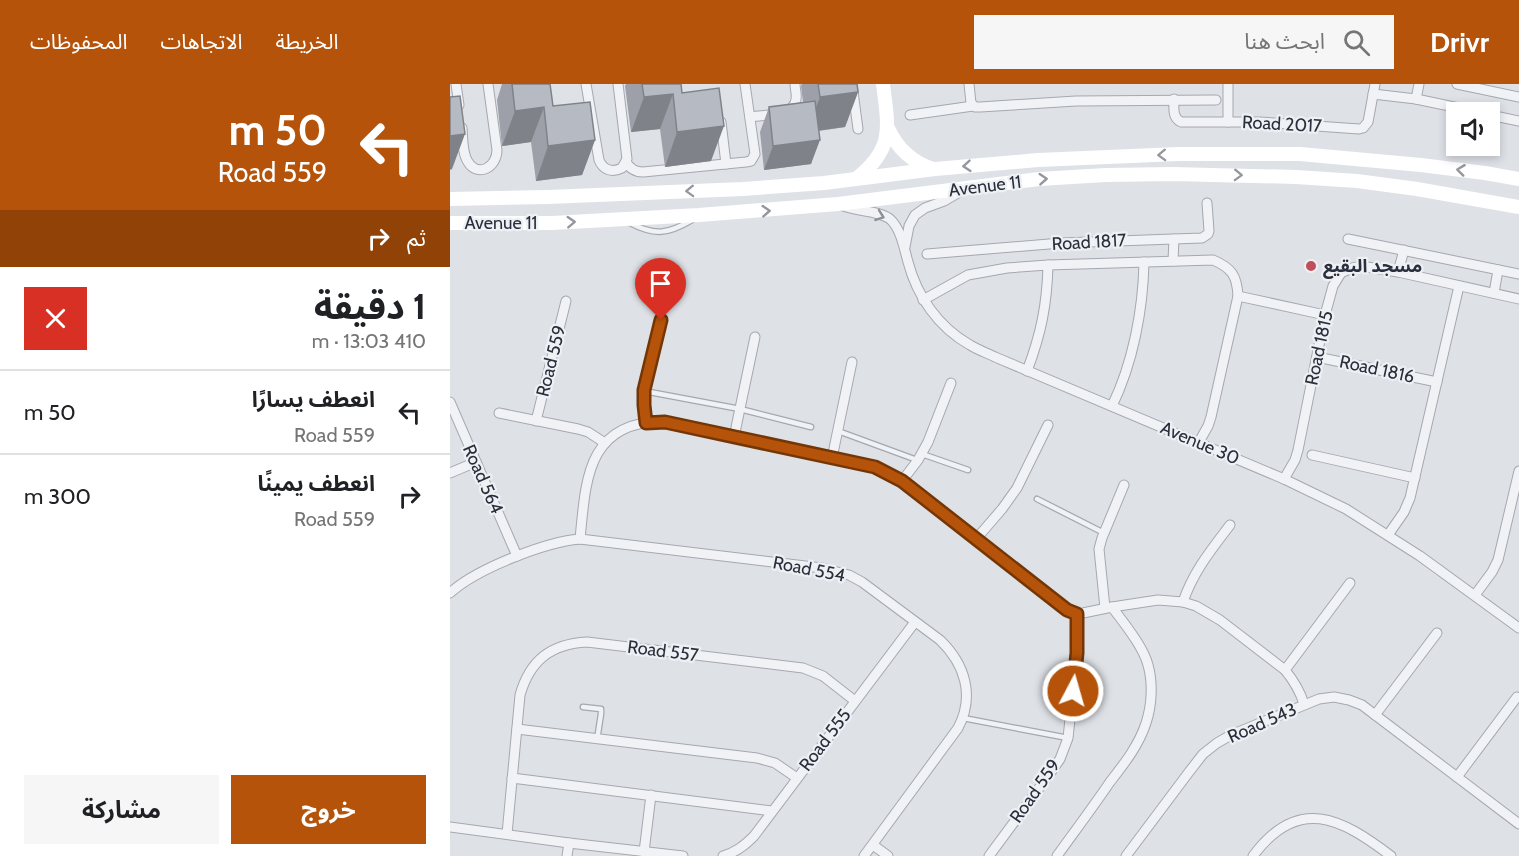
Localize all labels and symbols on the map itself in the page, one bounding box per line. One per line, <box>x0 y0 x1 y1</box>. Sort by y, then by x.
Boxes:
street label: Road 2017 <box>1241 111 1323 137</box>
one-way arrow <box>1157 149 1166 161</box>
one-way arrow <box>963 159 972 172</box>
one-way arrow <box>1457 164 1466 177</box>
one-way arrow <box>1234 169 1243 181</box>
street label: Avenue 11 <box>947 171 1023 201</box>
one-way arrow <box>1039 173 1048 186</box>
one-way arrow <box>685 185 694 198</box>
one-way arrow <box>762 204 771 217</box>
one-way arrow <box>875 209 885 221</box>
street label: Avenue 11 <box>465 212 537 234</box>
one-way arrow <box>567 215 576 228</box>
street label: Road 1817 <box>1051 229 1127 255</box>
place label: مسجد البقيع <box>1323 255 1422 279</box>
pin <box>635 258 686 320</box>
marker: مسجد البقيع <box>1304 259 1318 273</box>
street label: Road 1815 <box>1300 309 1338 387</box>
street label: Road 559 <box>532 323 570 399</box>
street label: Road 1816 <box>1338 350 1416 388</box>
street label: Avenue 30 <box>1157 417 1243 469</box>
street label: Road 564 <box>458 441 508 517</box>
street label: Road 554 <box>771 551 847 587</box>
street label: Road 557 <box>626 636 700 666</box>
position arrow <box>1041 659 1105 723</box>
street label: Road 543 <box>1224 698 1300 748</box>
street label: Road 555 <box>794 705 856 775</box>
street label: Road 559 <box>1005 755 1065 827</box>

